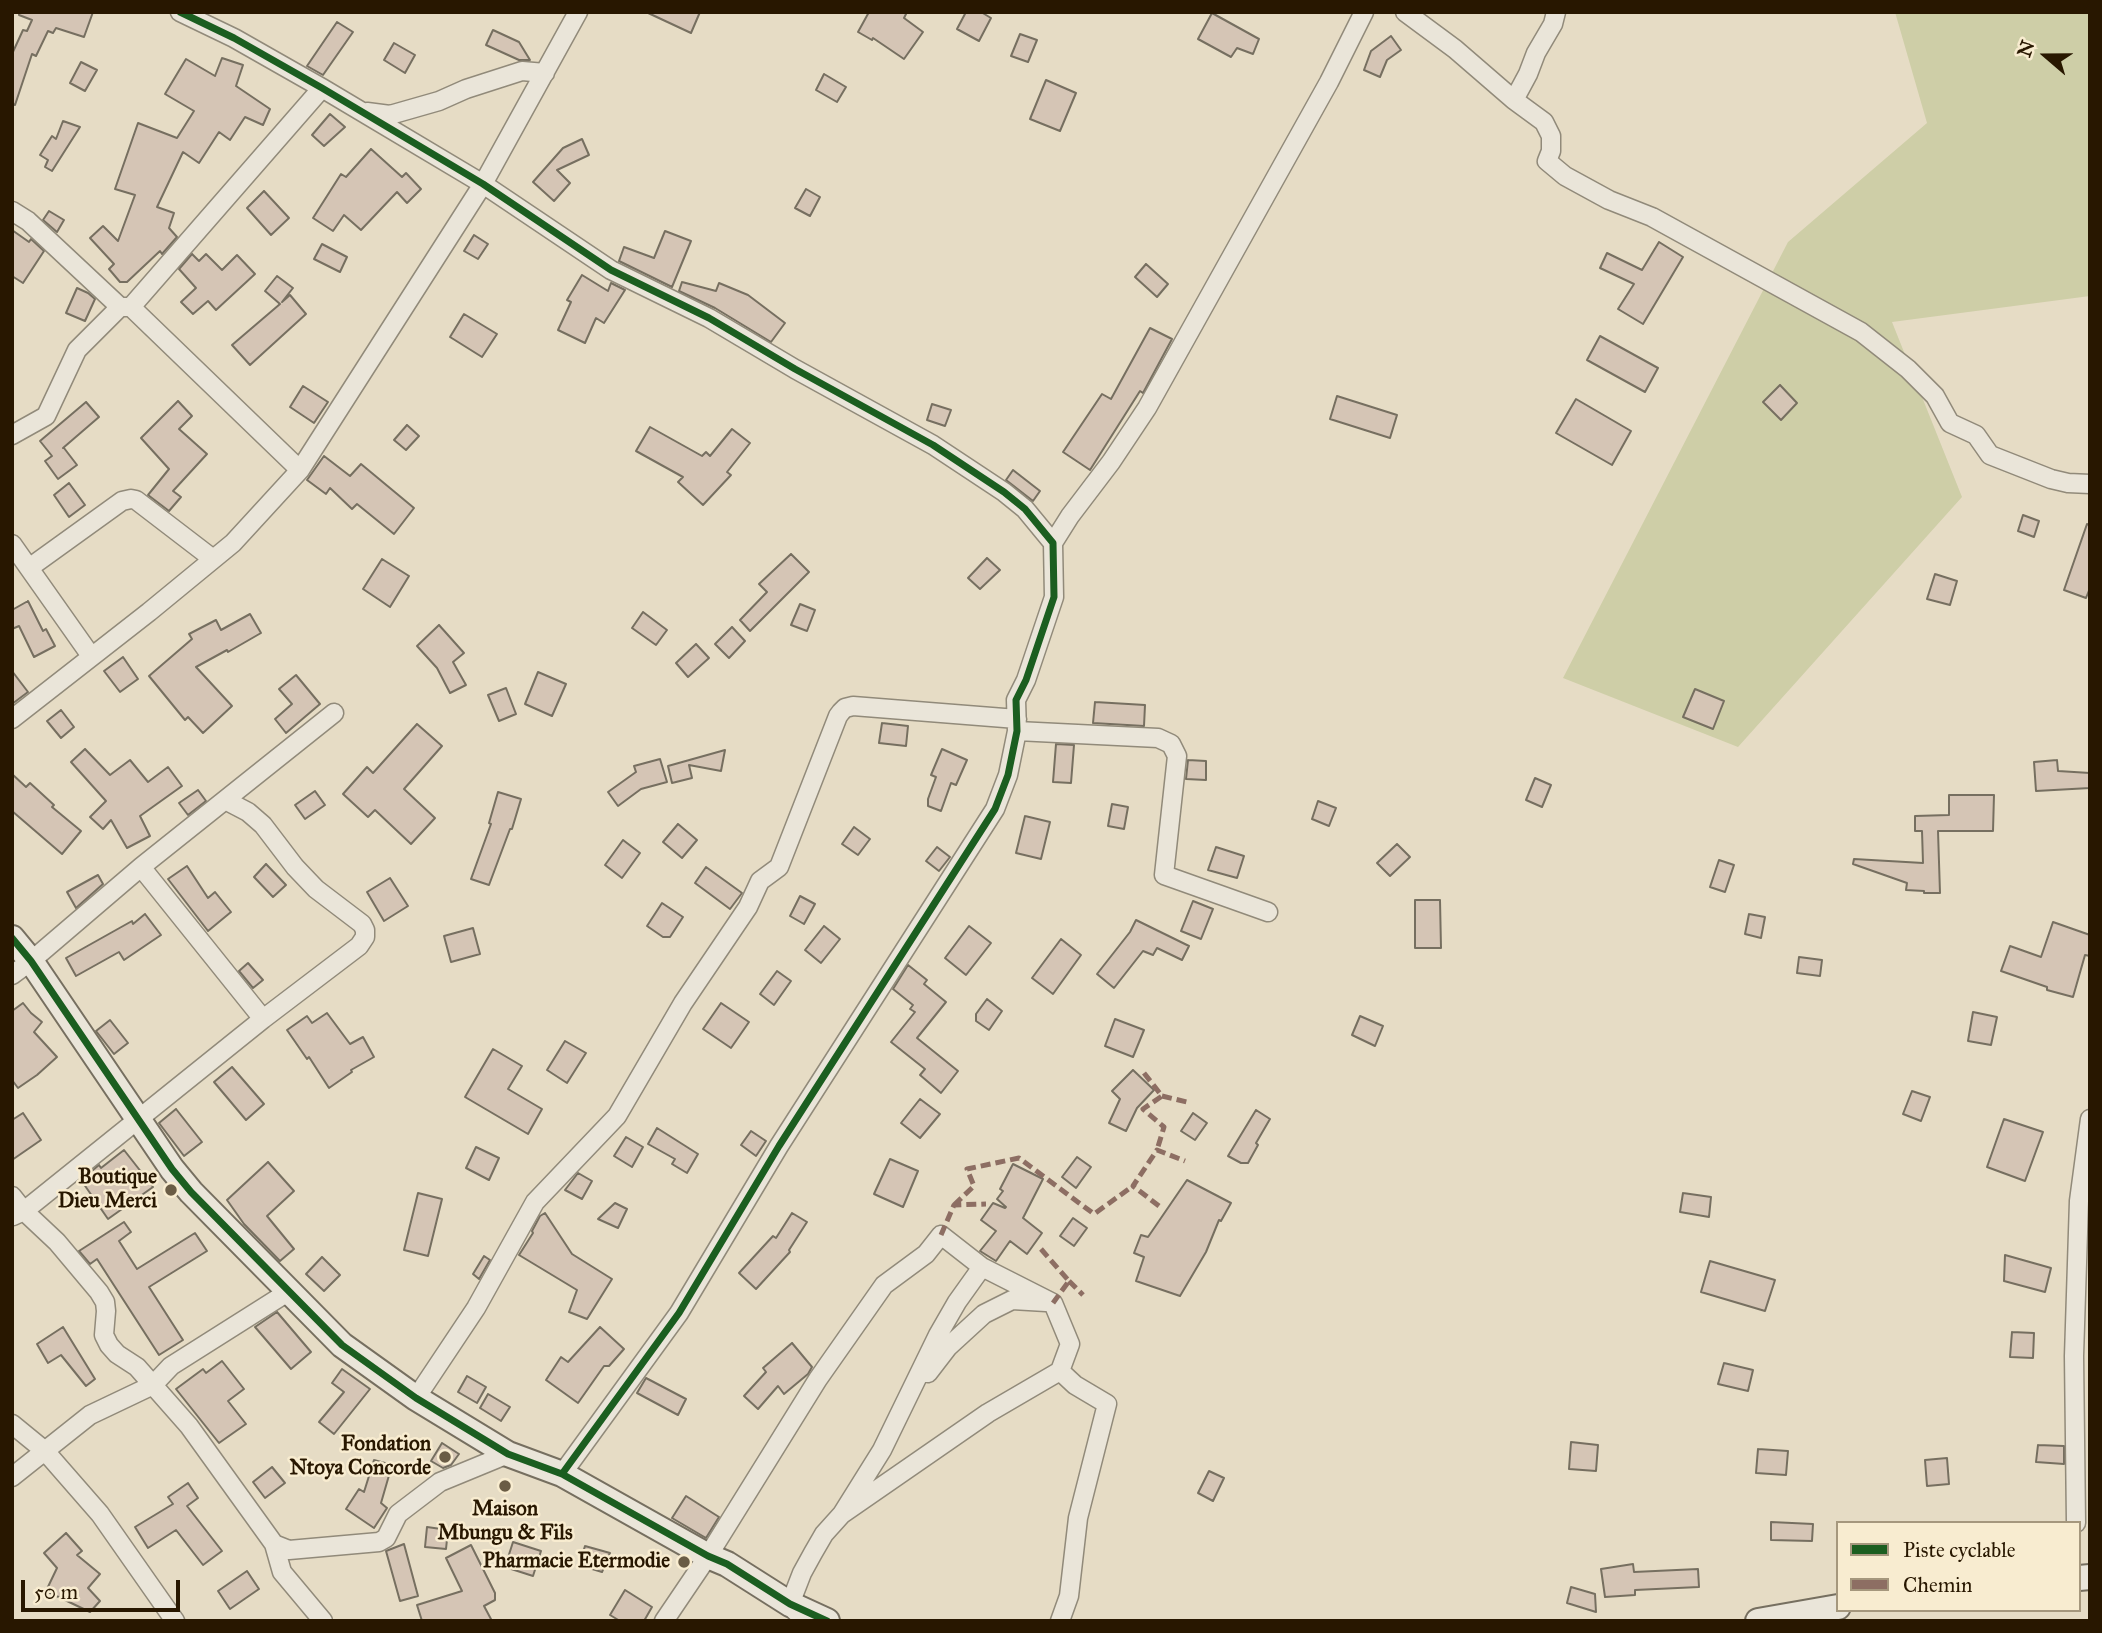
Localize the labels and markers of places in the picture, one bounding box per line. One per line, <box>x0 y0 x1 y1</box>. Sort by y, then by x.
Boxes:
place label: Boutique Dieu Merci <box>58 1165 157 1215</box>
marker: Boutique Dieu Merci <box>163 1182 179 1198</box>
place label: Fondation Ntoya Concorde <box>289 1432 431 1482</box>
marker: Fondation Ntoya Concorde <box>437 1449 453 1465</box>
marker: Maison Mbungu & Fils <box>497 1478 513 1494</box>
place label: Maison Mbungu & Fils <box>437 1497 573 1547</box>
place label: Pharmacie Etermodie <box>483 1549 670 1575</box>
marker: Pharmacie Etermodie <box>676 1554 692 1570</box>

